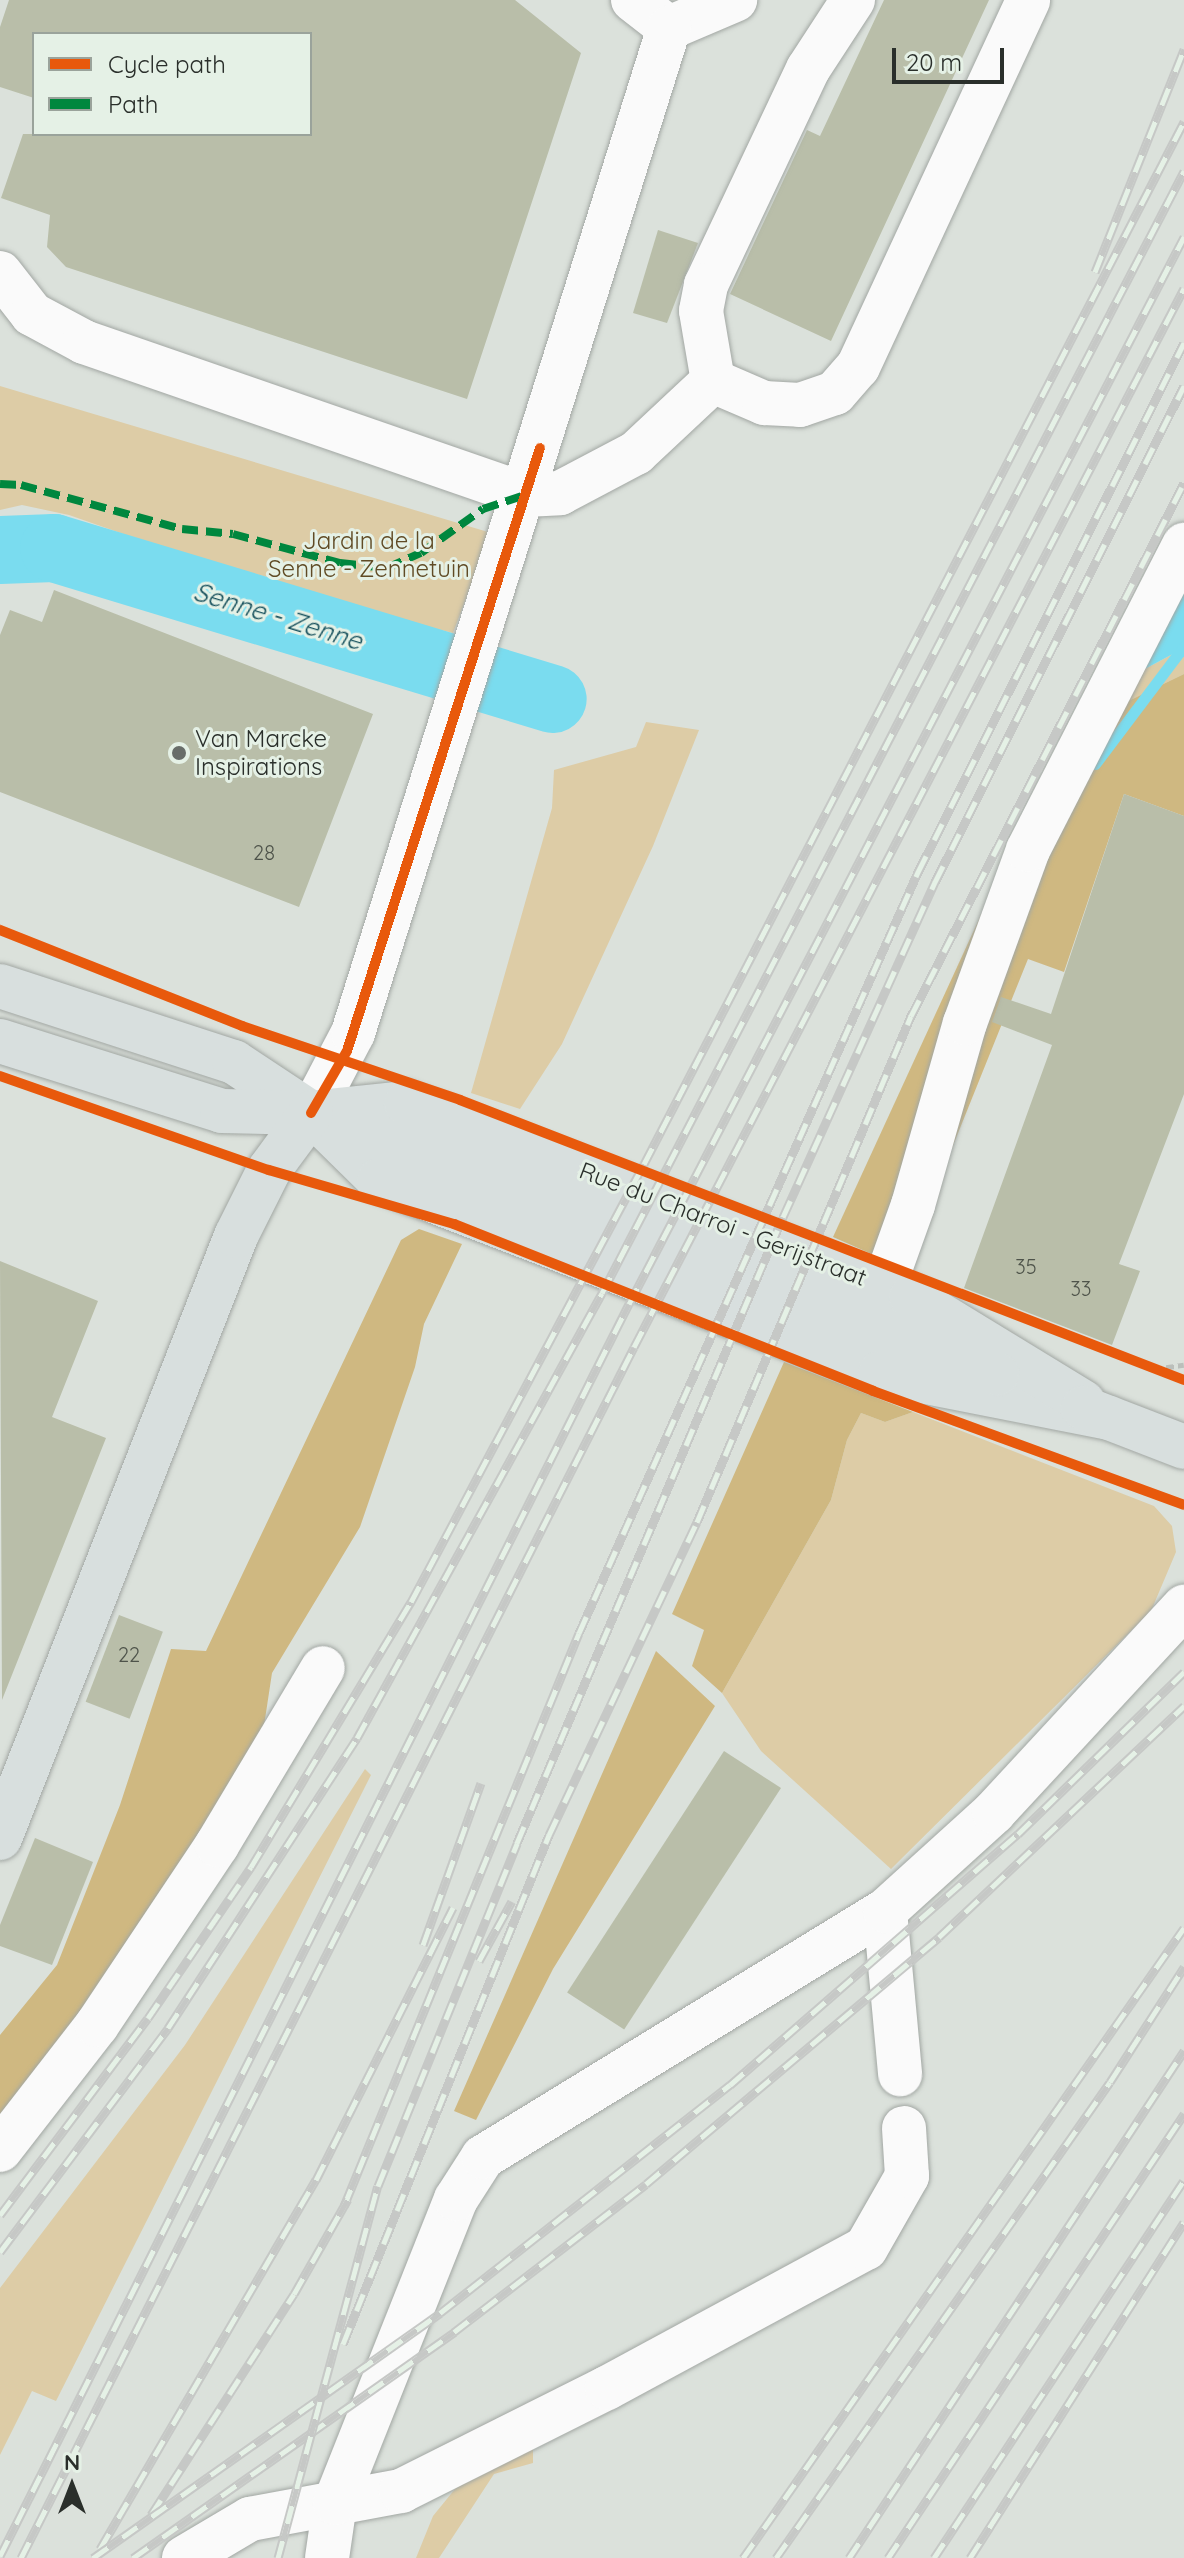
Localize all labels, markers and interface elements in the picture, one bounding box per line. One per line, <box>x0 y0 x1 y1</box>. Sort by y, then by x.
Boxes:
legend <box>32 32 312 136</box>
scale bar <box>896 32 1008 82</box>
text: 20 m <box>906 47 962 77</box>
text: Cycle path <box>108 49 226 79</box>
text: Path <box>108 89 159 119</box>
park label: Jardin de la Senne - Zennetuin <box>268 527 470 583</box>
water label: Senne - Zenne <box>190 576 366 656</box>
place label: Van Marcke Inspirations <box>195 725 327 781</box>
marker: Van Marcke Inspirations <box>170 744 188 762</box>
house number: 28 <box>253 840 275 864</box>
street label: Rue du Charroi - Gerijstraat <box>575 1156 871 1292</box>
house number: 35 <box>1015 1254 1037 1278</box>
house number: 33 <box>1071 1276 1091 1300</box>
house number: 22 <box>118 1642 140 1666</box>
north arrow <box>32 2446 112 2526</box>
text: N <box>64 2448 80 2476</box>

